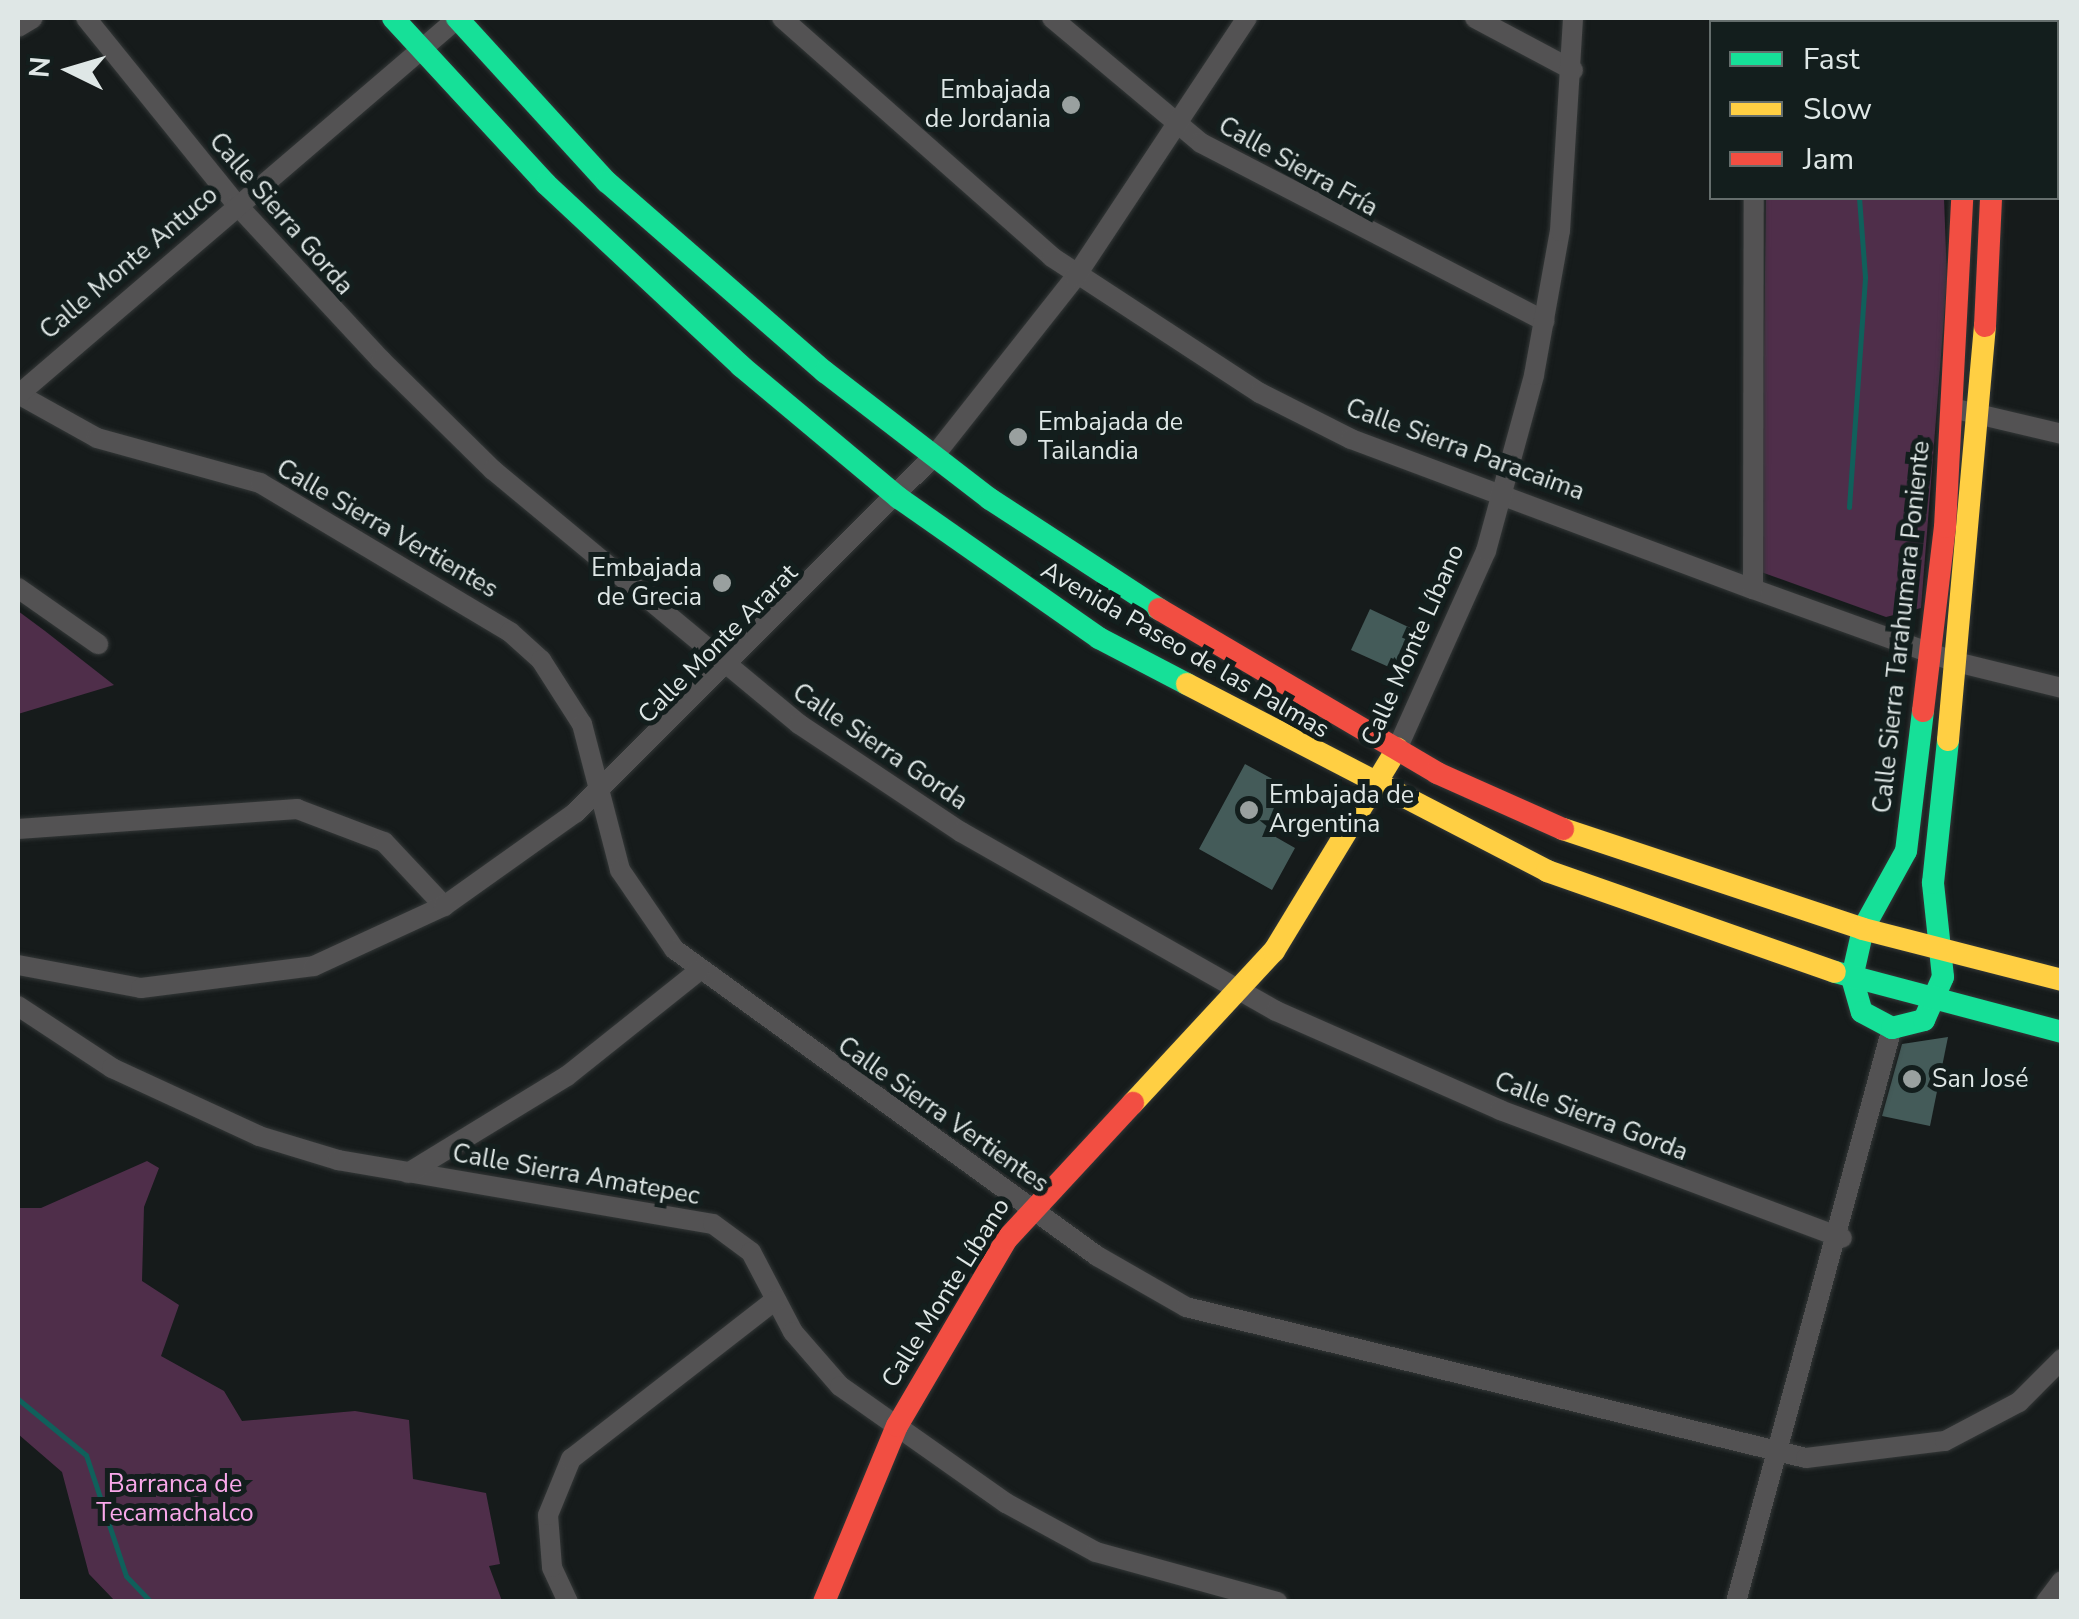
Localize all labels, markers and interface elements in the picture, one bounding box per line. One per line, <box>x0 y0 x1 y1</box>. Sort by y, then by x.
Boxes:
north arrow <box>20 20 120 120</box>
legend <box>1709 20 2059 200</box>
text: Fast <box>1803 39 1860 80</box>
text: N <box>20 55 60 79</box>
place label: Embajada de Jordania <box>925 76 1051 135</box>
text: Slow <box>1803 89 1872 130</box>
marker: Embajada de Jordania <box>1060 94 1082 116</box>
street label: Calle Sierra Fría <box>1213 111 1383 223</box>
street label: Calle Sierra Gorda <box>203 127 359 301</box>
text: Jam <box>1803 139 1854 180</box>
street label: Calle Monte Antuco <box>34 180 224 346</box>
street label: Calle Sierra Paracaima <box>1342 393 1588 507</box>
place label: Embajada de Tailandia <box>1038 408 1183 467</box>
marker: Embajada de Tailandia <box>1007 426 1029 448</box>
street label: Calle Sierra Tarahumara Poniente <box>1868 439 1936 815</box>
street label: Calle Sierra Vertientes <box>271 453 503 605</box>
street label: Calle Monte Líbano <box>1355 540 1471 750</box>
place label: Embajada de Grecia <box>591 554 702 613</box>
street label: Avenida Paseo de las Palmas <box>1036 555 1334 745</box>
street label: Calle Monte Ararat <box>632 558 804 730</box>
marker: Embajada de Grecia <box>711 572 733 594</box>
street label: Calle Sierra Gorda <box>787 677 973 817</box>
place label: Embajada de Argentina <box>1269 781 1414 840</box>
marker: Embajada de Argentina <box>1238 799 1260 821</box>
street label: Calle Sierra Vertientes <box>832 1031 1054 1199</box>
place label: San José <box>1932 1064 2029 1094</box>
street label: Calle Sierra Gorda <box>1490 1066 1692 1168</box>
marker: San José <box>1901 1068 1923 1090</box>
street label: Calle Sierra Amatepec <box>450 1139 702 1211</box>
street label: Calle Monte Líbano <box>876 1193 1016 1393</box>
park label: Barranca de Tecamachalco <box>96 1470 254 1529</box>

